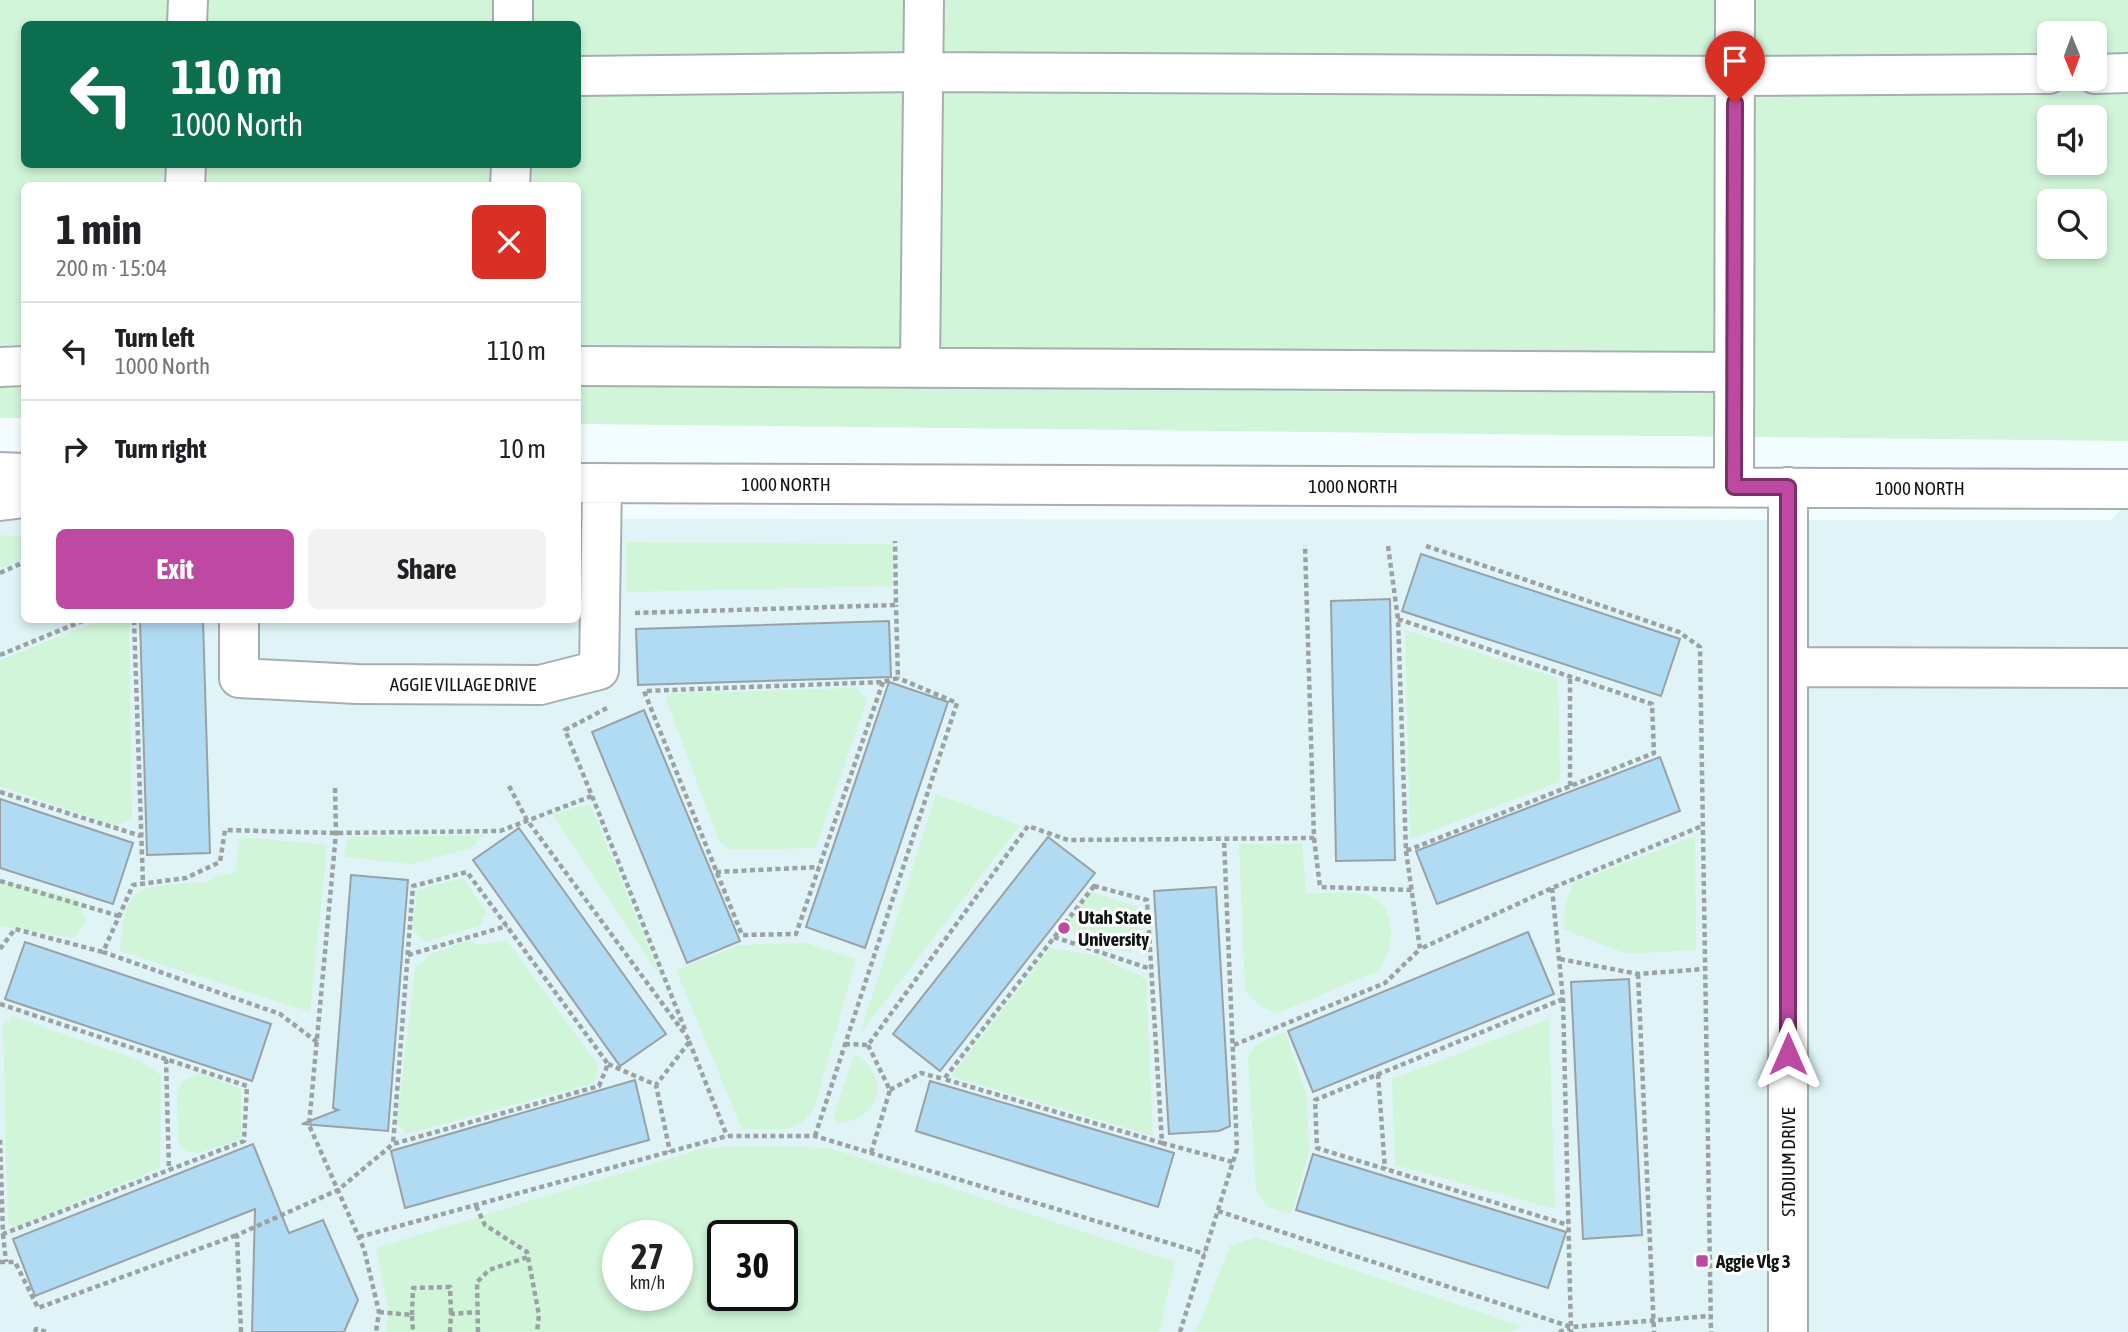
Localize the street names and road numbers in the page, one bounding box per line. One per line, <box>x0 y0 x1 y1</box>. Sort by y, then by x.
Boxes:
street label: 1000 NORTH <box>741 473 831 495</box>
street label: 1000 NORTH <box>1308 475 1398 497</box>
street label: 1000 NORTH <box>1875 477 1965 499</box>
street label: AGGIE VILLAGE DRIVE <box>390 673 536 695</box>
street label: STADIUM DRIVE <box>1777 1107 1799 1217</box>

